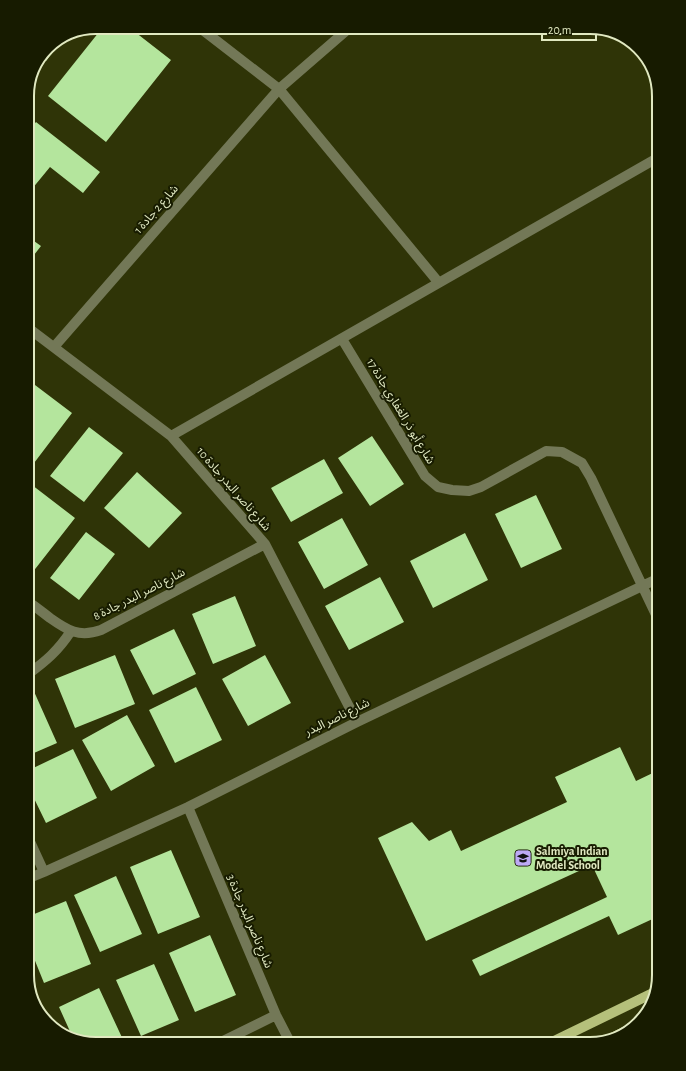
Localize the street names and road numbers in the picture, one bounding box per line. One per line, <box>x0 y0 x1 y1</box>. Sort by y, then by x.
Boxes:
street label: شارع 2 جادة 1 <box>132 182 183 238</box>
street label: شارع أبو ذر الغفاري جادة 17 <box>362 355 438 468</box>
street label: شارع ناصر البدر جادة 10 <box>192 445 273 535</box>
street label: شارع ناصر البدر جادة 8 <box>91 566 188 625</box>
street label: شارع ناصر البدر <box>302 696 373 741</box>
street label: شارع ناصر البدر جادة 3 <box>222 872 275 971</box>

